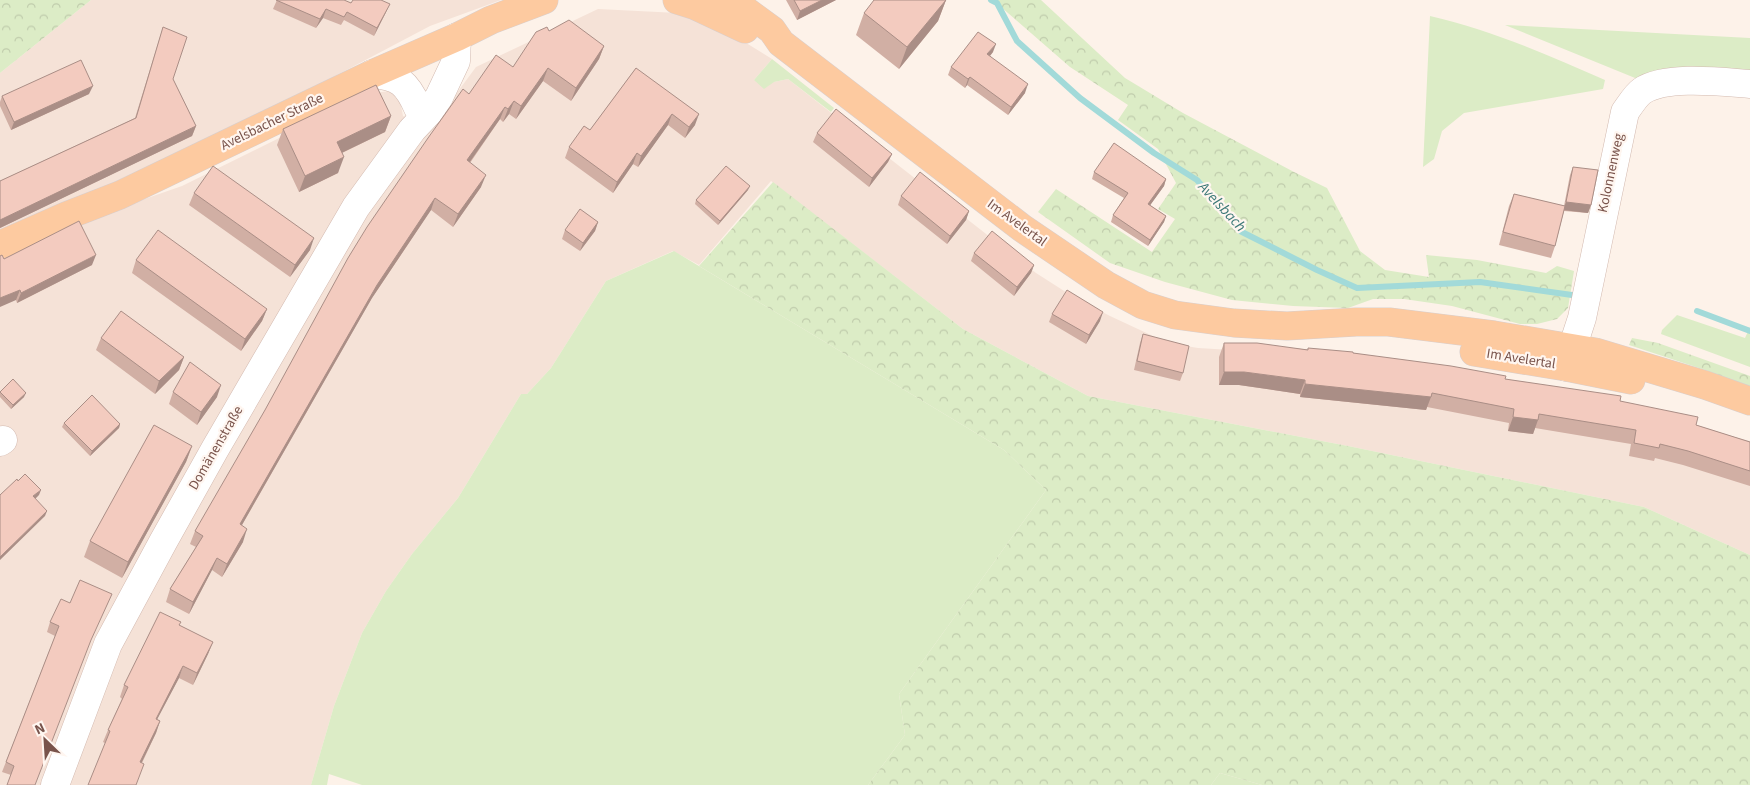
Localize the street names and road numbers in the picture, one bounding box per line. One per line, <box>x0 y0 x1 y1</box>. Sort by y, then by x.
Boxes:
street label: Avelsbacher Straße <box>217 88 327 156</box>
street label: Kolonnenweg <box>1593 132 1629 214</box>
street label: Im Avelertal <box>983 194 1051 252</box>
street label: Im Avelertal <box>1485 344 1557 374</box>
street label: Domänenstraße <box>184 402 248 494</box>

